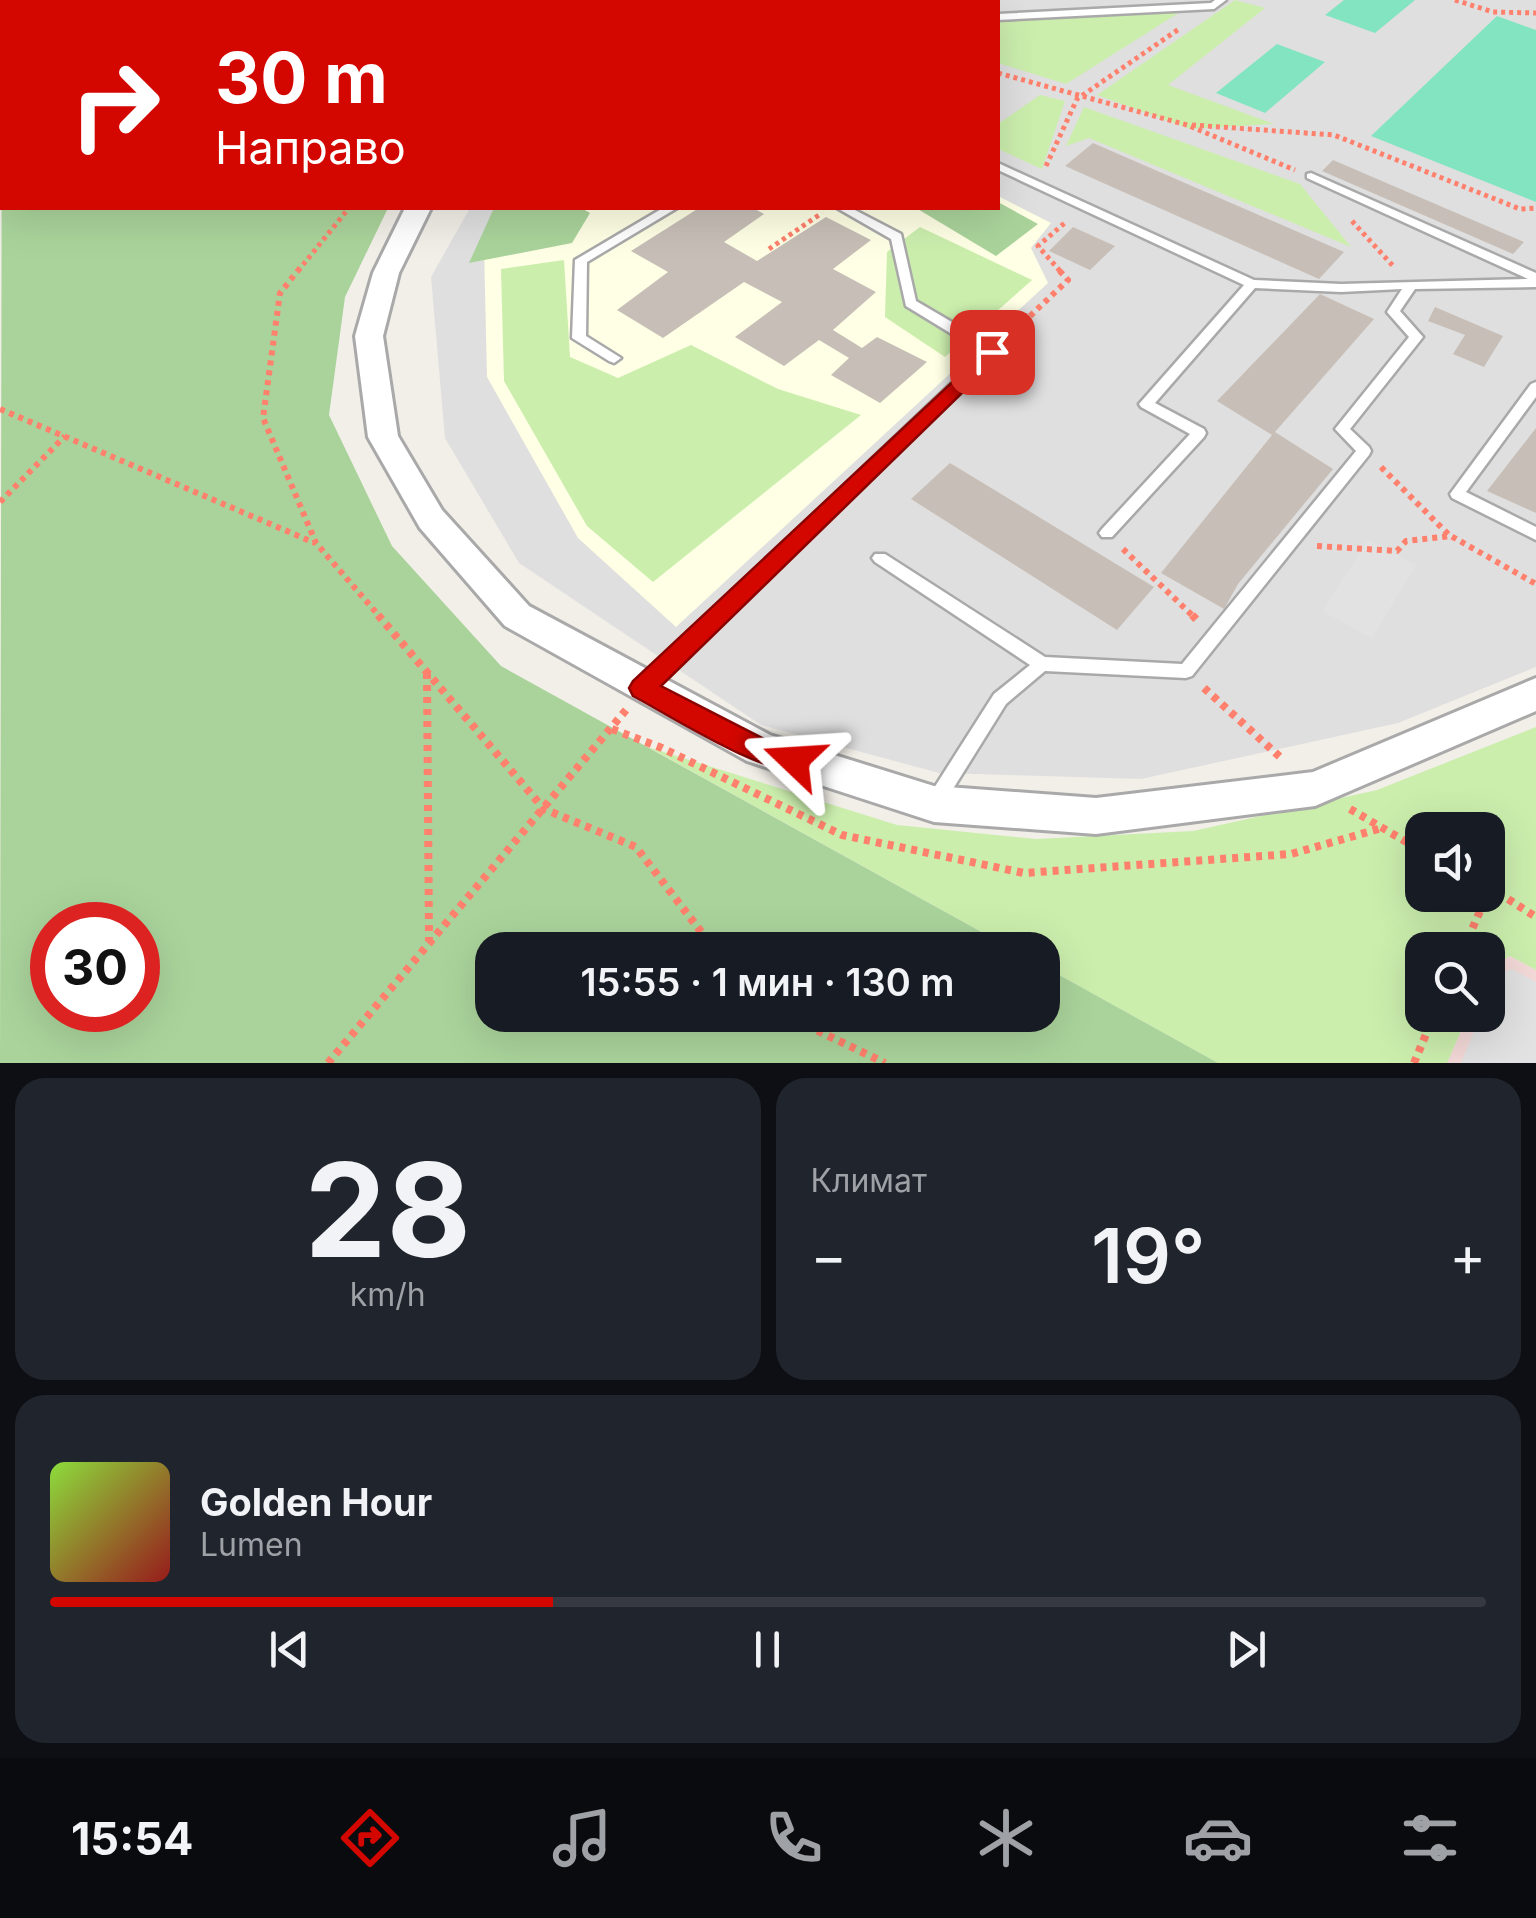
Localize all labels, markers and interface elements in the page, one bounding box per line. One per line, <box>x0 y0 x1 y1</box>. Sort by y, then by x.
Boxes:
text: 30 m <box>215 35 388 120</box>
icon: right <box>50 40 180 170</box>
text: Направо <box>215 120 406 175</box>
pin <box>950 310 1035 395</box>
icon: arrive <box>965 325 1020 380</box>
position arrow <box>742 708 846 812</box>
map controls <box>1405 812 1505 1032</box>
button: sound <box>1405 812 1505 912</box>
speed limit sign: 30 <box>30 902 160 1032</box>
button: search <box>1405 932 1505 1032</box>
text: 15:55 · 1 мин · 130 m <box>580 959 955 1005</box>
text: 28 <box>305 1131 471 1288</box>
text: Климат <box>811 1161 927 1200</box>
text: 19° <box>1091 1210 1205 1301</box>
text: − <box>811 1223 847 1289</box>
text: + <box>1450 1223 1486 1289</box>
text: km/h <box>350 1275 426 1314</box>
text: Golden Hour <box>200 1479 432 1525</box>
text: Lumen <box>200 1525 303 1564</box>
icon: previous <box>262 1622 317 1677</box>
icon: pause <box>740 1622 795 1677</box>
icon: next <box>1219 1622 1274 1677</box>
icon: directions <box>335 1803 405 1873</box>
icon: music <box>547 1803 617 1873</box>
icon: phone <box>759 1803 829 1873</box>
icon: climate <box>971 1803 1041 1873</box>
icon: car <box>1183 1803 1253 1873</box>
icon: filters <box>1395 1803 1465 1873</box>
text: 15:54 <box>71 1811 193 1866</box>

